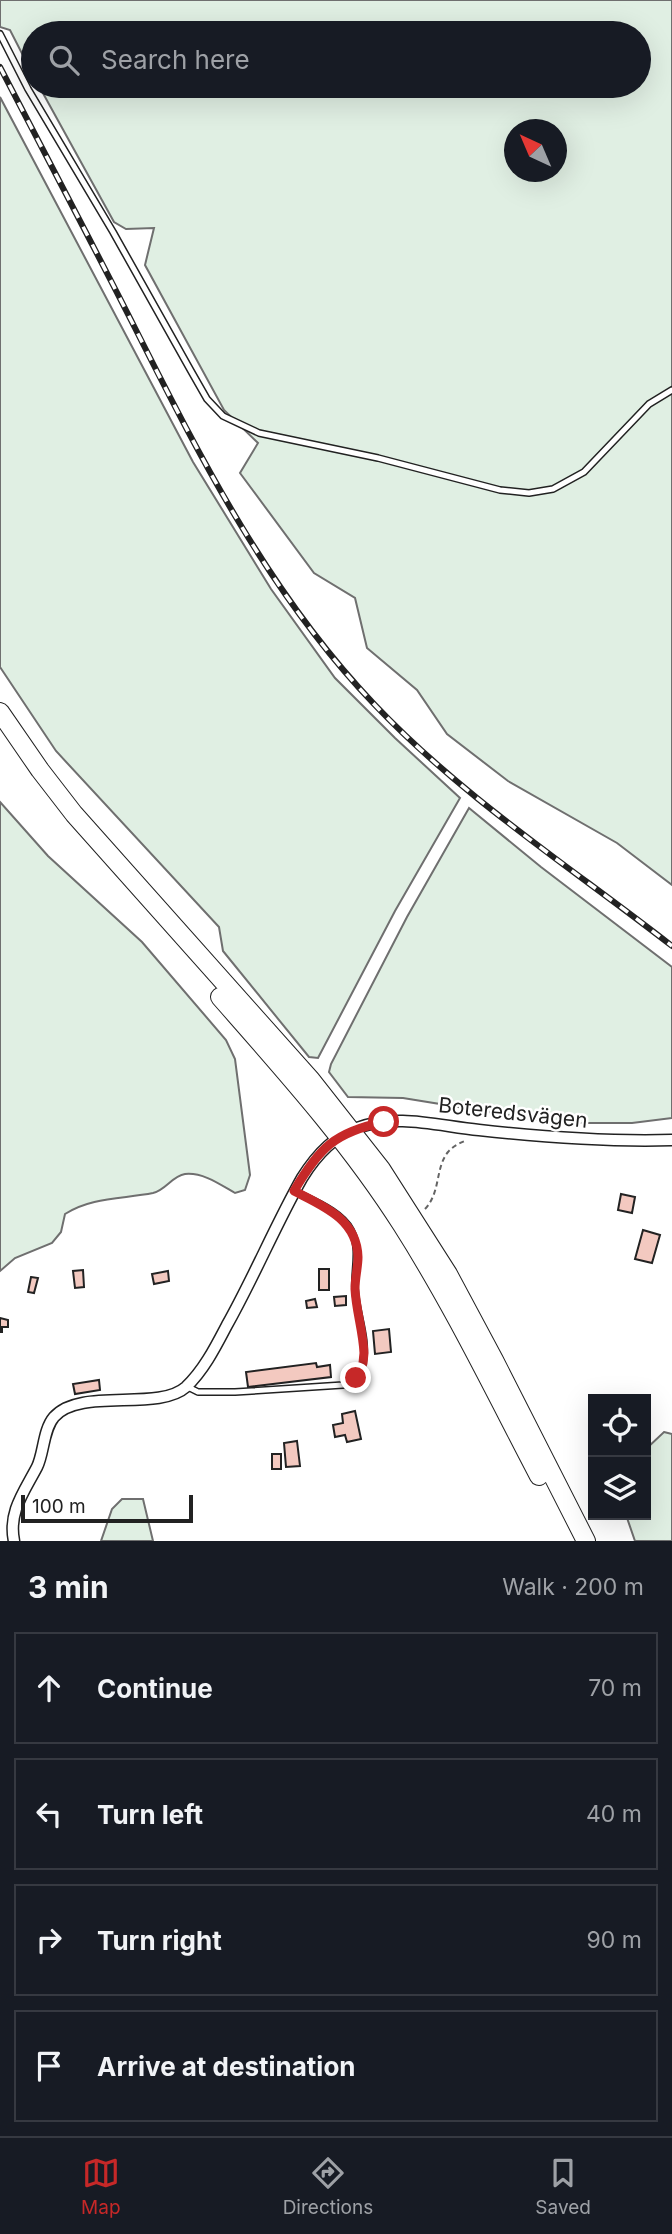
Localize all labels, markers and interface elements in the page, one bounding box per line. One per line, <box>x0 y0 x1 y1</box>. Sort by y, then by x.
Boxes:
search box <box>21 21 651 98</box>
icon: search <box>45 41 83 79</box>
text: Search here <box>101 44 250 75</box>
north arrow <box>504 119 567 182</box>
street label: Boteredsvägen <box>437 1092 589 1133</box>
route start <box>368 1106 399 1137</box>
route end <box>340 1362 371 1393</box>
map controls <box>588 1394 651 1520</box>
button: locate <box>588 1394 651 1457</box>
button: layers <box>588 1457 651 1520</box>
scale bar <box>21 1492 192 1524</box>
text: 100 m <box>32 1495 86 1518</box>
text: 3 min <box>28 1569 109 1605</box>
text: Walk · 200 m <box>502 1573 644 1601</box>
icon: ahead <box>30 1669 68 1707</box>
text: Continue <box>97 1673 213 1704</box>
text: 70 m <box>588 1674 642 1702</box>
icon: left <box>30 1795 68 1833</box>
text: Turn left <box>97 1799 203 1830</box>
text: 40 m <box>586 1800 642 1828</box>
icon: right <box>30 1921 68 1959</box>
text: Turn right <box>97 1925 222 1956</box>
text: 90 m <box>587 1926 642 1954</box>
icon: arrive <box>30 2047 68 2085</box>
text: Arrive at destination <box>97 2051 356 2082</box>
tab: Map <box>81 2154 121 2219</box>
tab: Directions <box>283 2154 373 2219</box>
tab: Saved <box>535 2154 591 2219</box>

